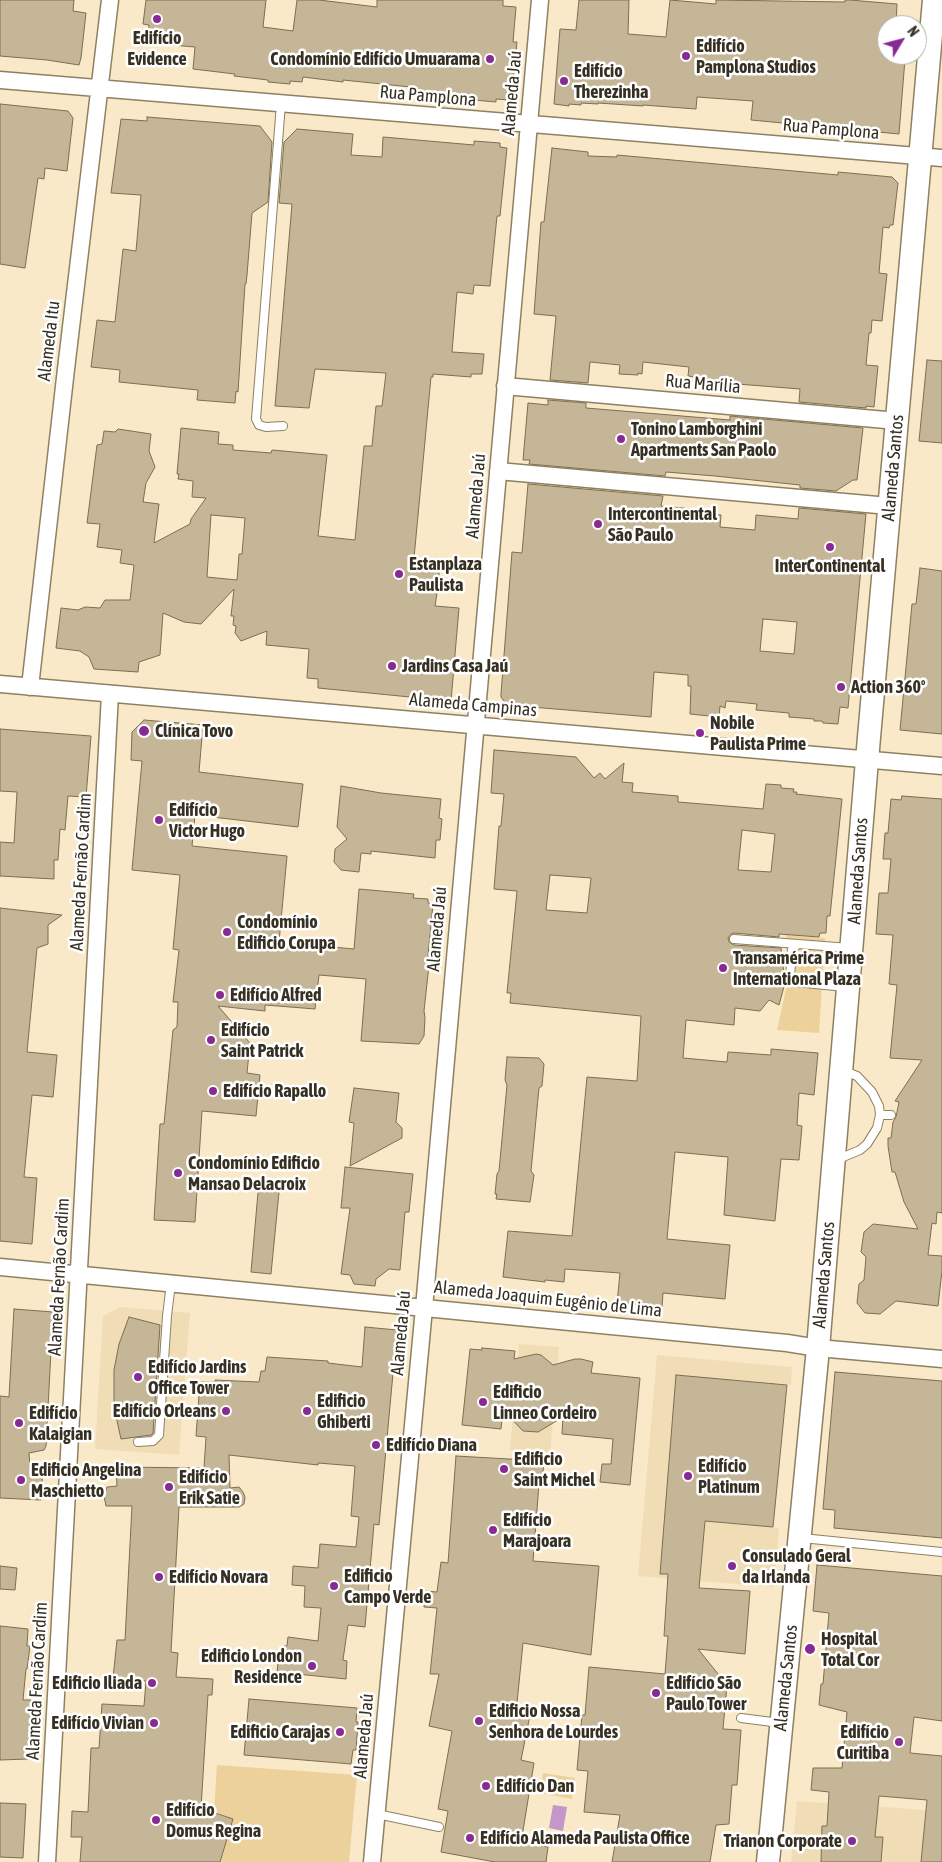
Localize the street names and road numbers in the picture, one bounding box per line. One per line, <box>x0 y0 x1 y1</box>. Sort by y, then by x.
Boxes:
street label: Alameda Jaú <box>498 50 526 136</box>
street label: Rua Pamplona <box>379 81 477 111</box>
street label: Rua Pamplona <box>782 114 880 144</box>
street label: Alameda Itu <box>33 300 65 382</box>
street label: Rua Marília <box>664 370 742 398</box>
street label: Alameda Santos <box>878 414 908 522</box>
street label: Alameda Jaú <box>462 453 490 539</box>
street label: Alameda Campinas <box>408 689 538 721</box>
street label: Alameda Fernão Cardim <box>66 792 96 952</box>
street label: Alameda Santos <box>843 817 873 925</box>
street label: Alameda Jaú <box>423 886 451 972</box>
street label: Alameda Fernão Cardim <box>44 1197 74 1357</box>
street label: Alameda Santos <box>809 1221 839 1329</box>
street label: Alameda Joaquim Eugênio de Lima <box>433 1276 663 1322</box>
street label: Alameda Jaú <box>387 1290 415 1376</box>
street label: Alameda Fernão Cardim <box>22 1601 52 1761</box>
street label: Alameda Santos <box>770 1624 802 1732</box>
street label: Alameda Jaú <box>350 1693 378 1779</box>

